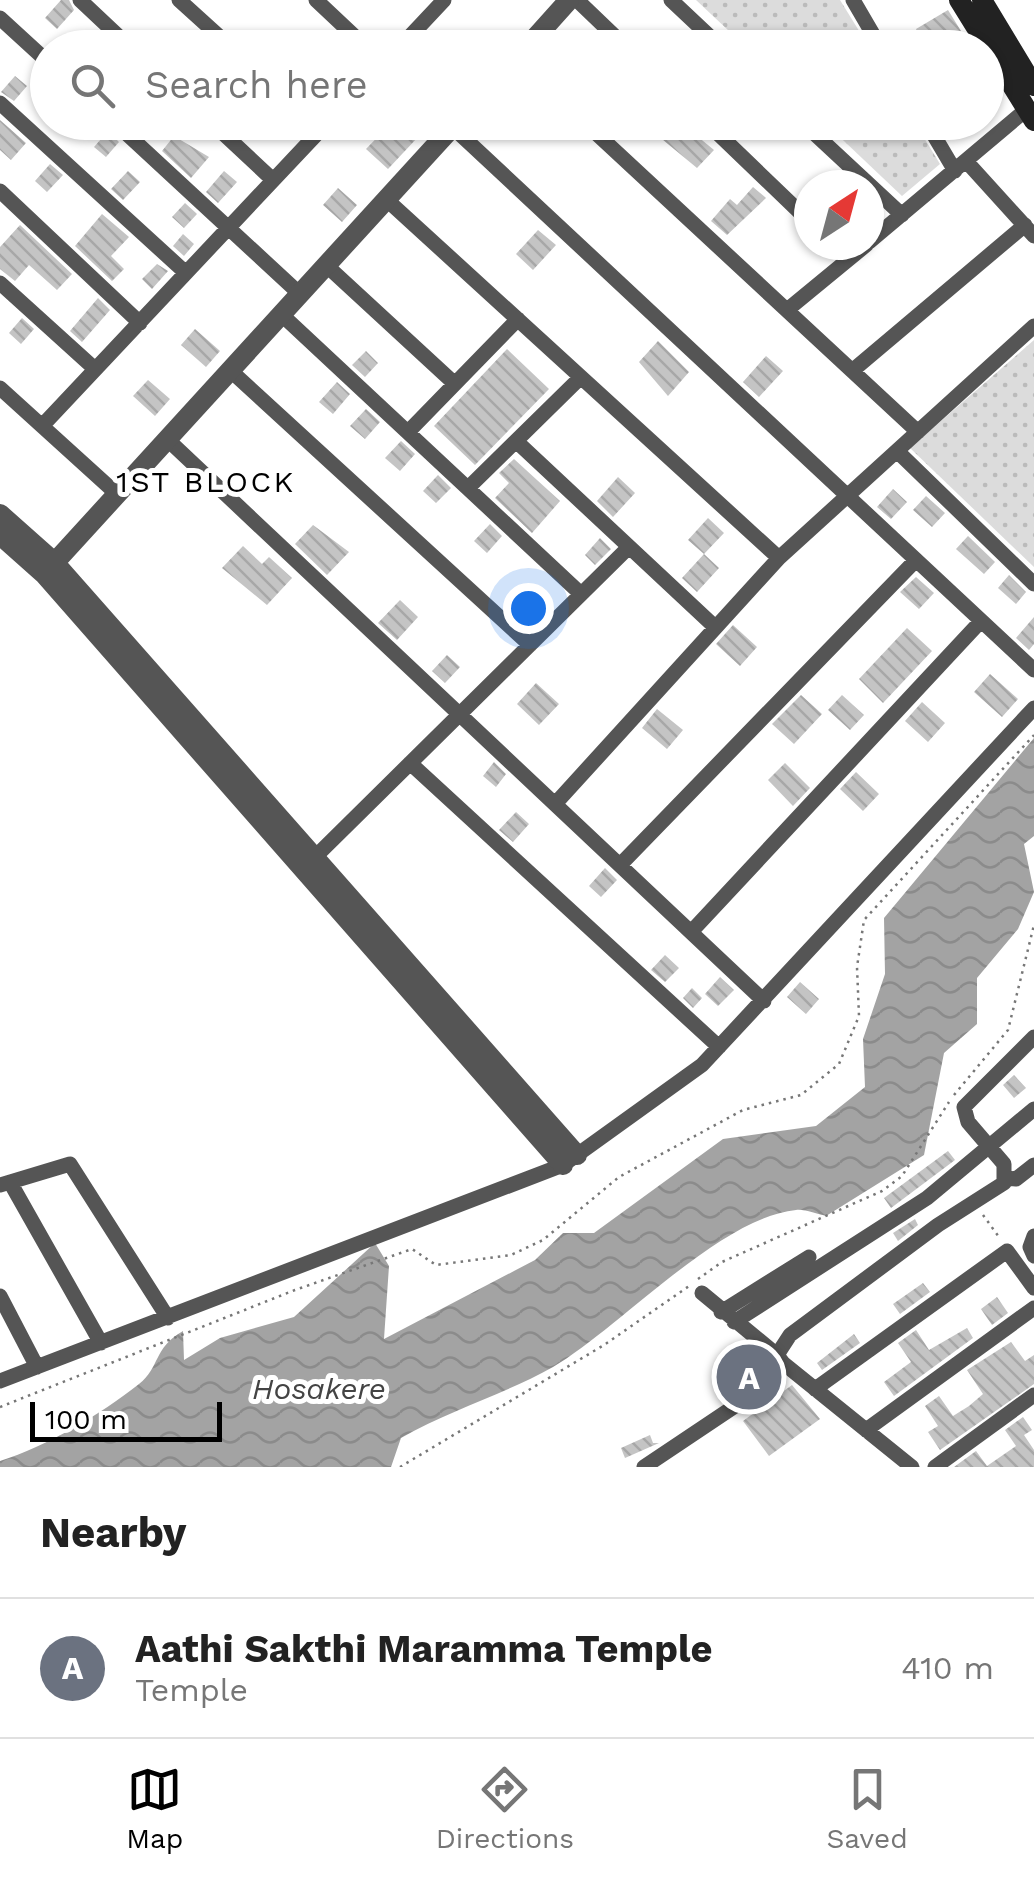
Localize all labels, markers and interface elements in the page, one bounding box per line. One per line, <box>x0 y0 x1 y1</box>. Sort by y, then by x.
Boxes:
search box <box>30 30 1004 140</box>
icon: search <box>65 58 120 113</box>
text: Search here <box>145 63 368 107</box>
north arrow <box>794 170 884 260</box>
district label: 1ST BLOCK <box>116 464 296 499</box>
your location <box>503 583 554 634</box>
pin: A <box>716 1340 782 1414</box>
water label: Hosakere <box>252 1371 386 1406</box>
scale bar <box>30 1397 222 1442</box>
text: 100 m <box>45 1403 127 1436</box>
text: Nearby <box>40 1508 187 1557</box>
text: Aathi Sakthi Maramma Temple <box>135 1627 712 1671</box>
text: A <box>62 1649 83 1687</box>
text: 410 m <box>901 1649 994 1687</box>
text: Temple <box>135 1671 248 1709</box>
tab: Map <box>126 1762 183 1855</box>
tab: Directions <box>436 1762 574 1855</box>
tab: Saved <box>826 1762 908 1855</box>

